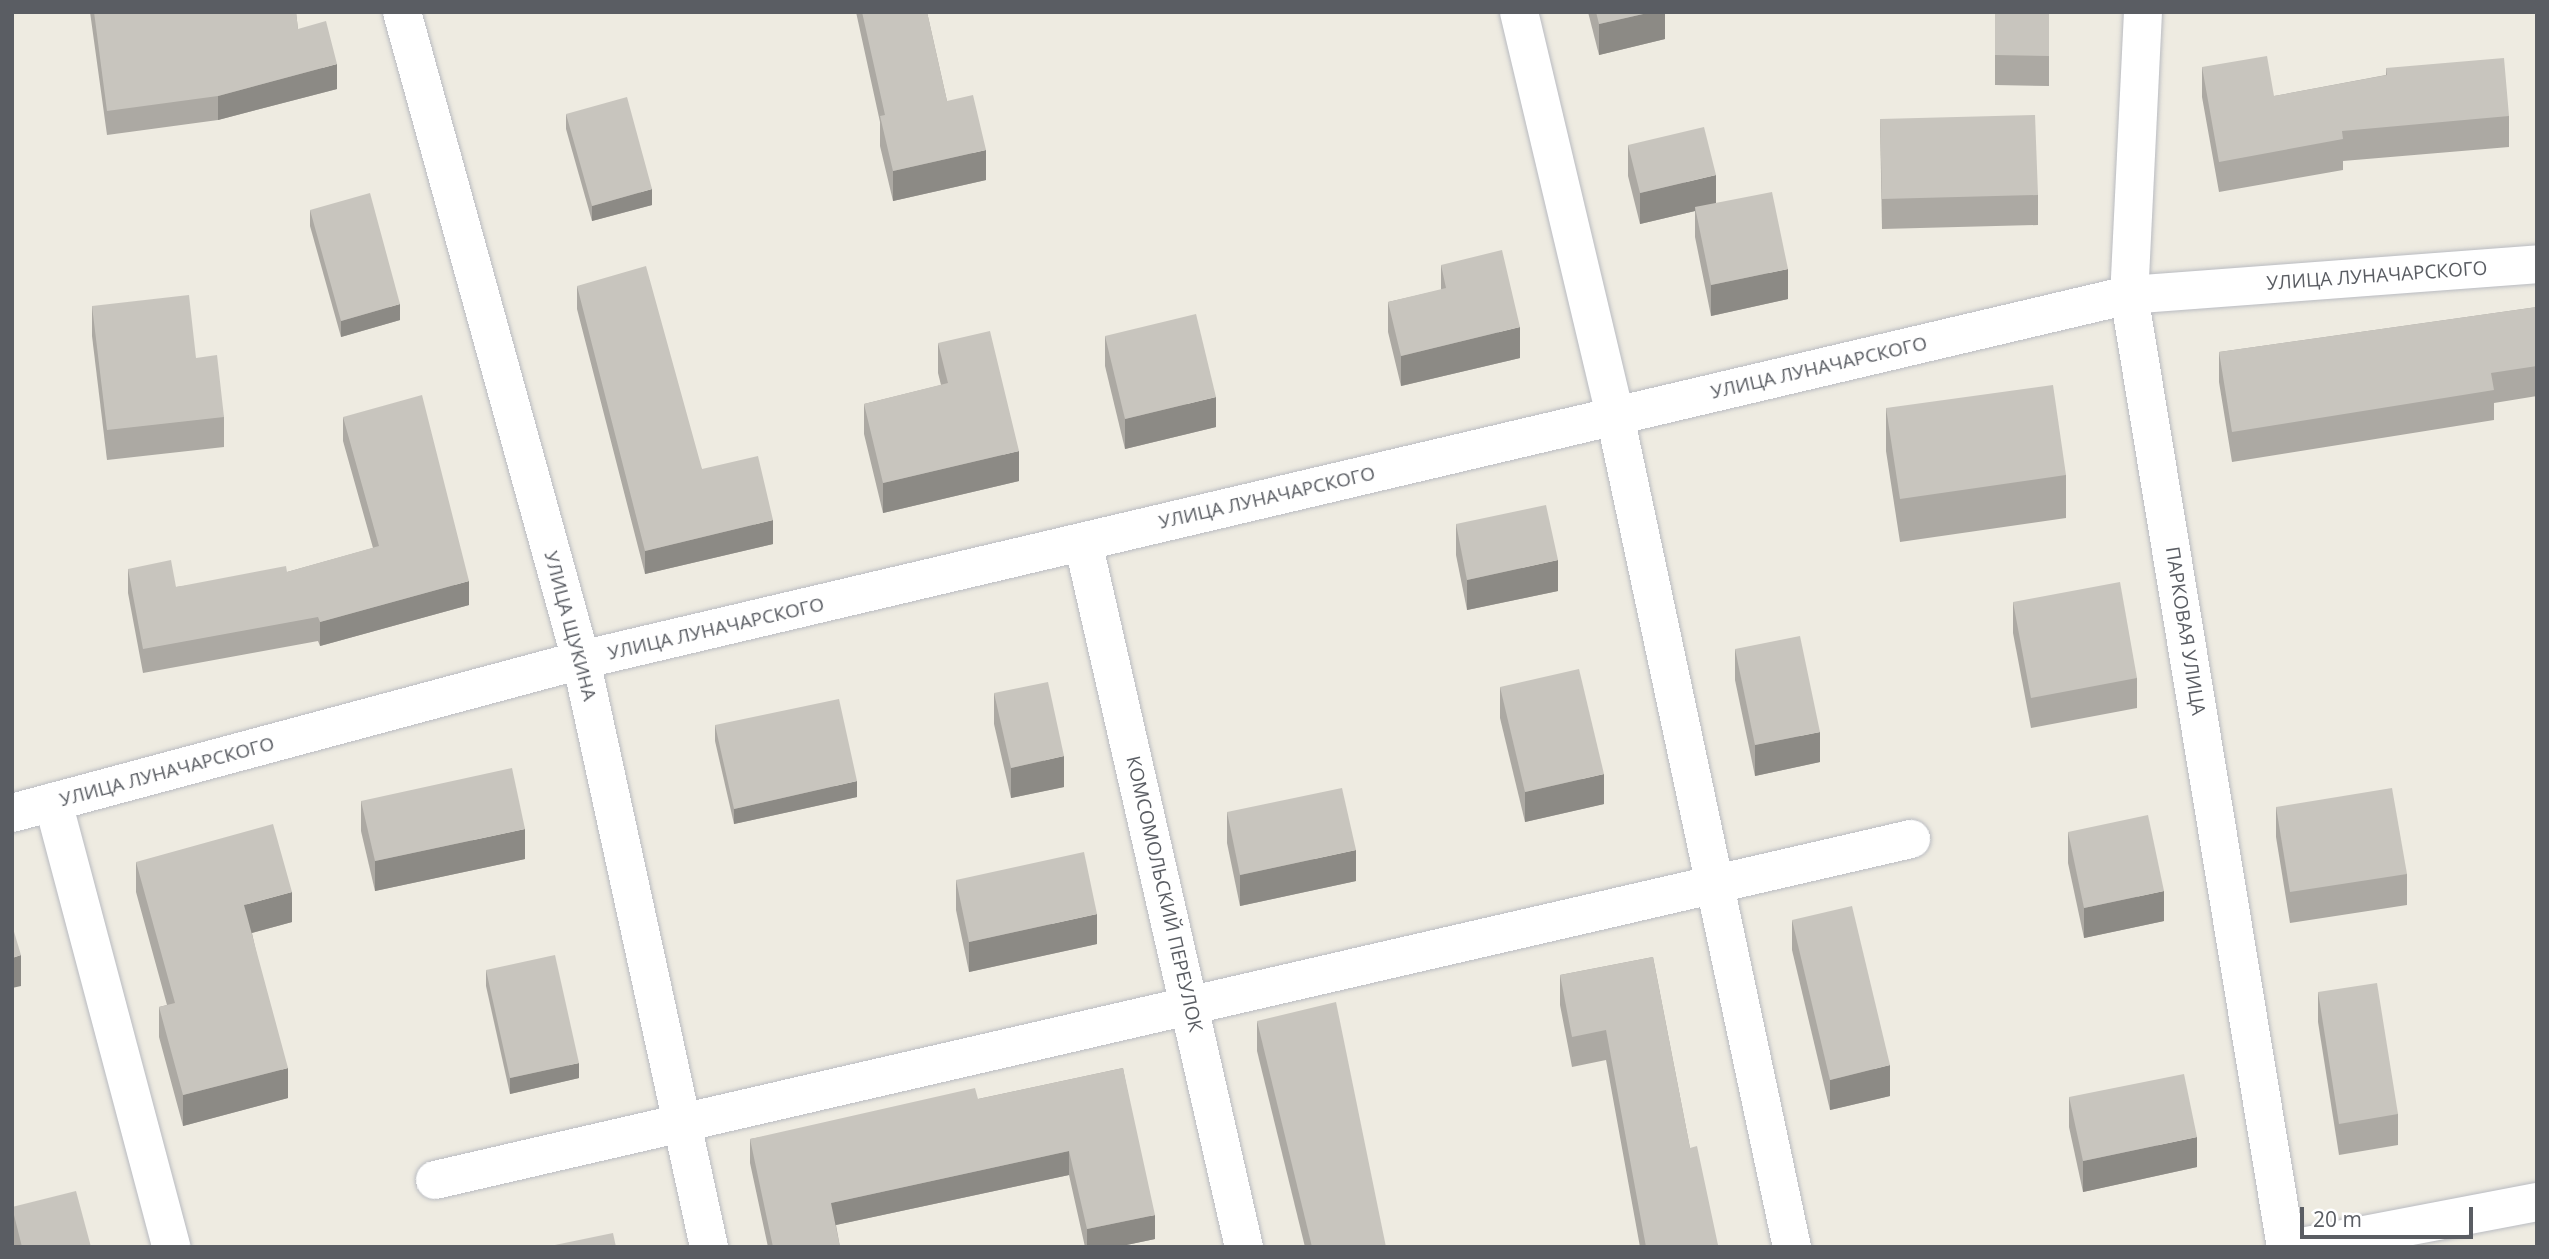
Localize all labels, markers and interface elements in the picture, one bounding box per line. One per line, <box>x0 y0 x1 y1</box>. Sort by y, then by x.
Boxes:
street label: УЛИЦА ЛУНАЧАРСКОГО <box>2266 257 2488 295</box>
street label: УЛИЦА ЛУНАЧАРСКОГО <box>1709 332 1929 404</box>
street label: УЛИЦА ЛУНАЧАРСКОГО <box>1157 462 1377 534</box>
street label: ПАРКОВАЯ УЛИЦА <box>2160 545 2210 717</box>
street label: УЛИЦА ЩУКИНА <box>539 549 601 703</box>
street label: УЛИЦА ЛУНАЧАРСКОГО <box>606 593 826 665</box>
street label: УЛИЦА ЛУНАЧАРСКОГО <box>57 732 277 812</box>
street label: КОМСОМОЛЬСКИЙ ПЕРЕУЛОК <box>1121 754 1207 1034</box>
scale bar <box>2304 1192 2477 1236</box>
text: 20 m <box>2313 1205 2362 1233</box>

